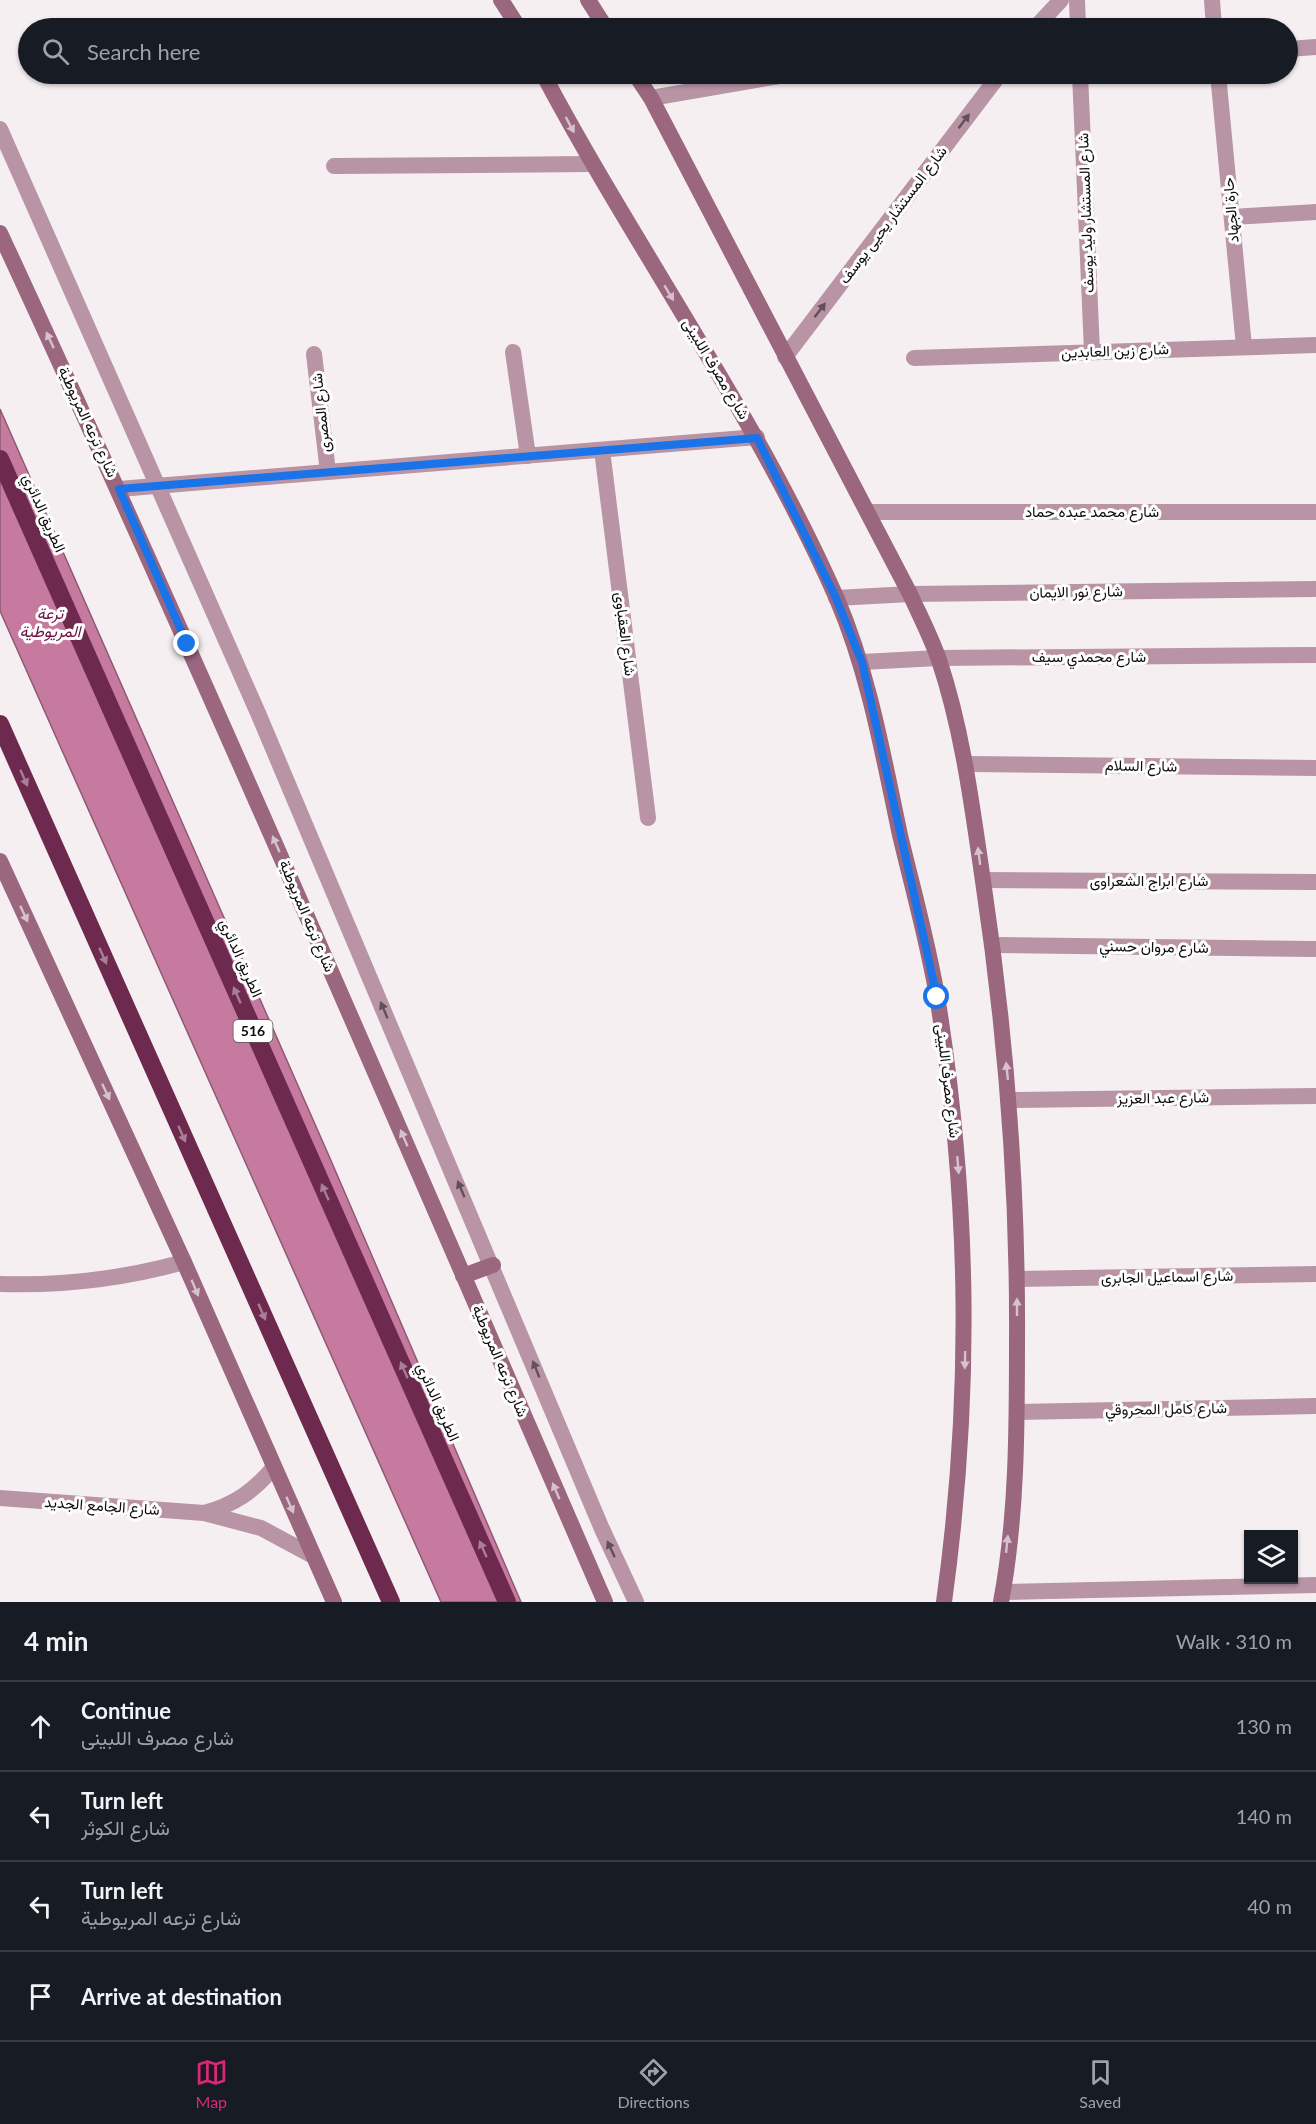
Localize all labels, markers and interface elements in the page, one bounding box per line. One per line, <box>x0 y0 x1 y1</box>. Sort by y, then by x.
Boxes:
search box <box>18 18 1298 84</box>
icon: search <box>39 35 72 68</box>
text: Search here <box>87 38 200 65</box>
one-way arrow <box>957 114 969 129</box>
one-way arrow <box>565 117 575 134</box>
street label: شارع المستشار وليد يوسف <box>1073 132 1100 293</box>
street label: شارع المستشار يحيى يوسف <box>834 142 952 289</box>
street label: حارة الجهاد <box>1218 177 1243 243</box>
one-way arrow <box>664 285 675 301</box>
one-way arrow <box>814 302 827 318</box>
street label: شارع مصرف اللبينى <box>677 315 754 424</box>
one-way arrow <box>45 332 54 349</box>
street label: شارع زين العابدين <box>1061 339 1169 364</box>
street label: شارع ترعه المريوطية <box>53 363 122 481</box>
street label: شارع المصرى <box>307 372 336 454</box>
street label: الطريق الدائري <box>15 471 70 557</box>
street label: شارع محمد عبده حماد <box>1025 502 1159 523</box>
street label: شارع نور الايمان <box>1029 581 1123 604</box>
street label: شارع العقباوى <box>609 591 640 677</box>
water label: ترعة المريوطية <box>19 603 83 642</box>
route end <box>173 630 199 656</box>
street label: شارع محمدي سيف <box>1032 647 1146 670</box>
street label: شارع السلام <box>1105 755 1178 778</box>
one-way arrow <box>19 769 29 787</box>
one-way arrow <box>271 835 280 852</box>
one-way arrow <box>975 847 984 866</box>
street label: شارع ترعه المريوطية <box>273 857 340 976</box>
street label: شارع ابراج الشعراوى <box>1090 871 1208 892</box>
one-way arrow <box>20 906 29 923</box>
street label: الطريق الدائري <box>212 916 267 1002</box>
street label: شارع مروان حسني <box>1099 936 1209 961</box>
one-way arrow <box>99 947 108 965</box>
route start <box>923 983 949 1009</box>
one-way arrow <box>233 986 242 1003</box>
one-way arrow <box>380 1001 389 1018</box>
road number: 516 <box>234 1020 272 1042</box>
street label: شارع مصرف اللبينى <box>930 1023 965 1139</box>
one-way arrow <box>1002 1061 1012 1080</box>
one-way arrow <box>101 1083 110 1100</box>
street label: شارع عبد العزيز <box>1116 1087 1209 1110</box>
one-way arrow <box>178 1125 188 1143</box>
one-way arrow <box>399 1130 408 1147</box>
one-way arrow <box>953 1156 963 1175</box>
one-way arrow <box>456 1180 465 1198</box>
one-way arrow <box>320 1183 329 1201</box>
street label: شارع اسماعيل الجابرى <box>1101 1266 1233 1289</box>
one-way arrow <box>191 1279 201 1297</box>
one-way arrow <box>1012 1298 1022 1317</box>
street label: شارع ترعه المريوطية <box>466 1302 533 1421</box>
one-way arrow <box>257 1304 266 1321</box>
one-way arrow <box>960 1351 970 1370</box>
street label: الطريق الدائري <box>409 1360 464 1446</box>
one-way arrow <box>531 1360 540 1378</box>
one-way arrow <box>399 1361 409 1379</box>
street label: شارع كامل المحروقي <box>1105 1398 1227 1423</box>
one-way arrow <box>552 1482 561 1499</box>
street label: شارع الجامع الجديد <box>44 1492 160 1521</box>
one-way arrow <box>285 1497 295 1515</box>
map controls <box>1244 1530 1298 1584</box>
button: layers <box>1244 1530 1298 1584</box>
one-way arrow <box>1003 1534 1012 1553</box>
one-way arrow <box>478 1539 488 1557</box>
one-way arrow <box>607 1540 616 1557</box>
text: 4 min <box>24 1625 88 1657</box>
text: Walk · 310 m <box>1176 1629 1292 1653</box>
text: Continue <box>81 1697 171 1724</box>
icon: ahead <box>24 1710 57 1743</box>
text: 130 m <box>1236 1714 1292 1738</box>
text: شارع مصرف اللبينى <box>81 1725 234 1749</box>
text: Turn left <box>81 1787 163 1814</box>
icon: left <box>24 1800 57 1833</box>
text: 140 m <box>1236 1804 1292 1828</box>
text: شارع الكوثر <box>81 1815 170 1839</box>
text: Turn left <box>81 1877 163 1904</box>
icon: left <box>24 1890 57 1923</box>
text: 40 m <box>1247 1894 1292 1918</box>
text: شارع ترعه المريوطية <box>81 1905 241 1929</box>
icon: arrive <box>24 1980 57 2013</box>
text: Arrive at destination <box>81 1983 282 2010</box>
tab: Map <box>195 2056 228 2111</box>
tab: Directions <box>617 2056 690 2111</box>
tab: Saved <box>1079 2056 1121 2111</box>

